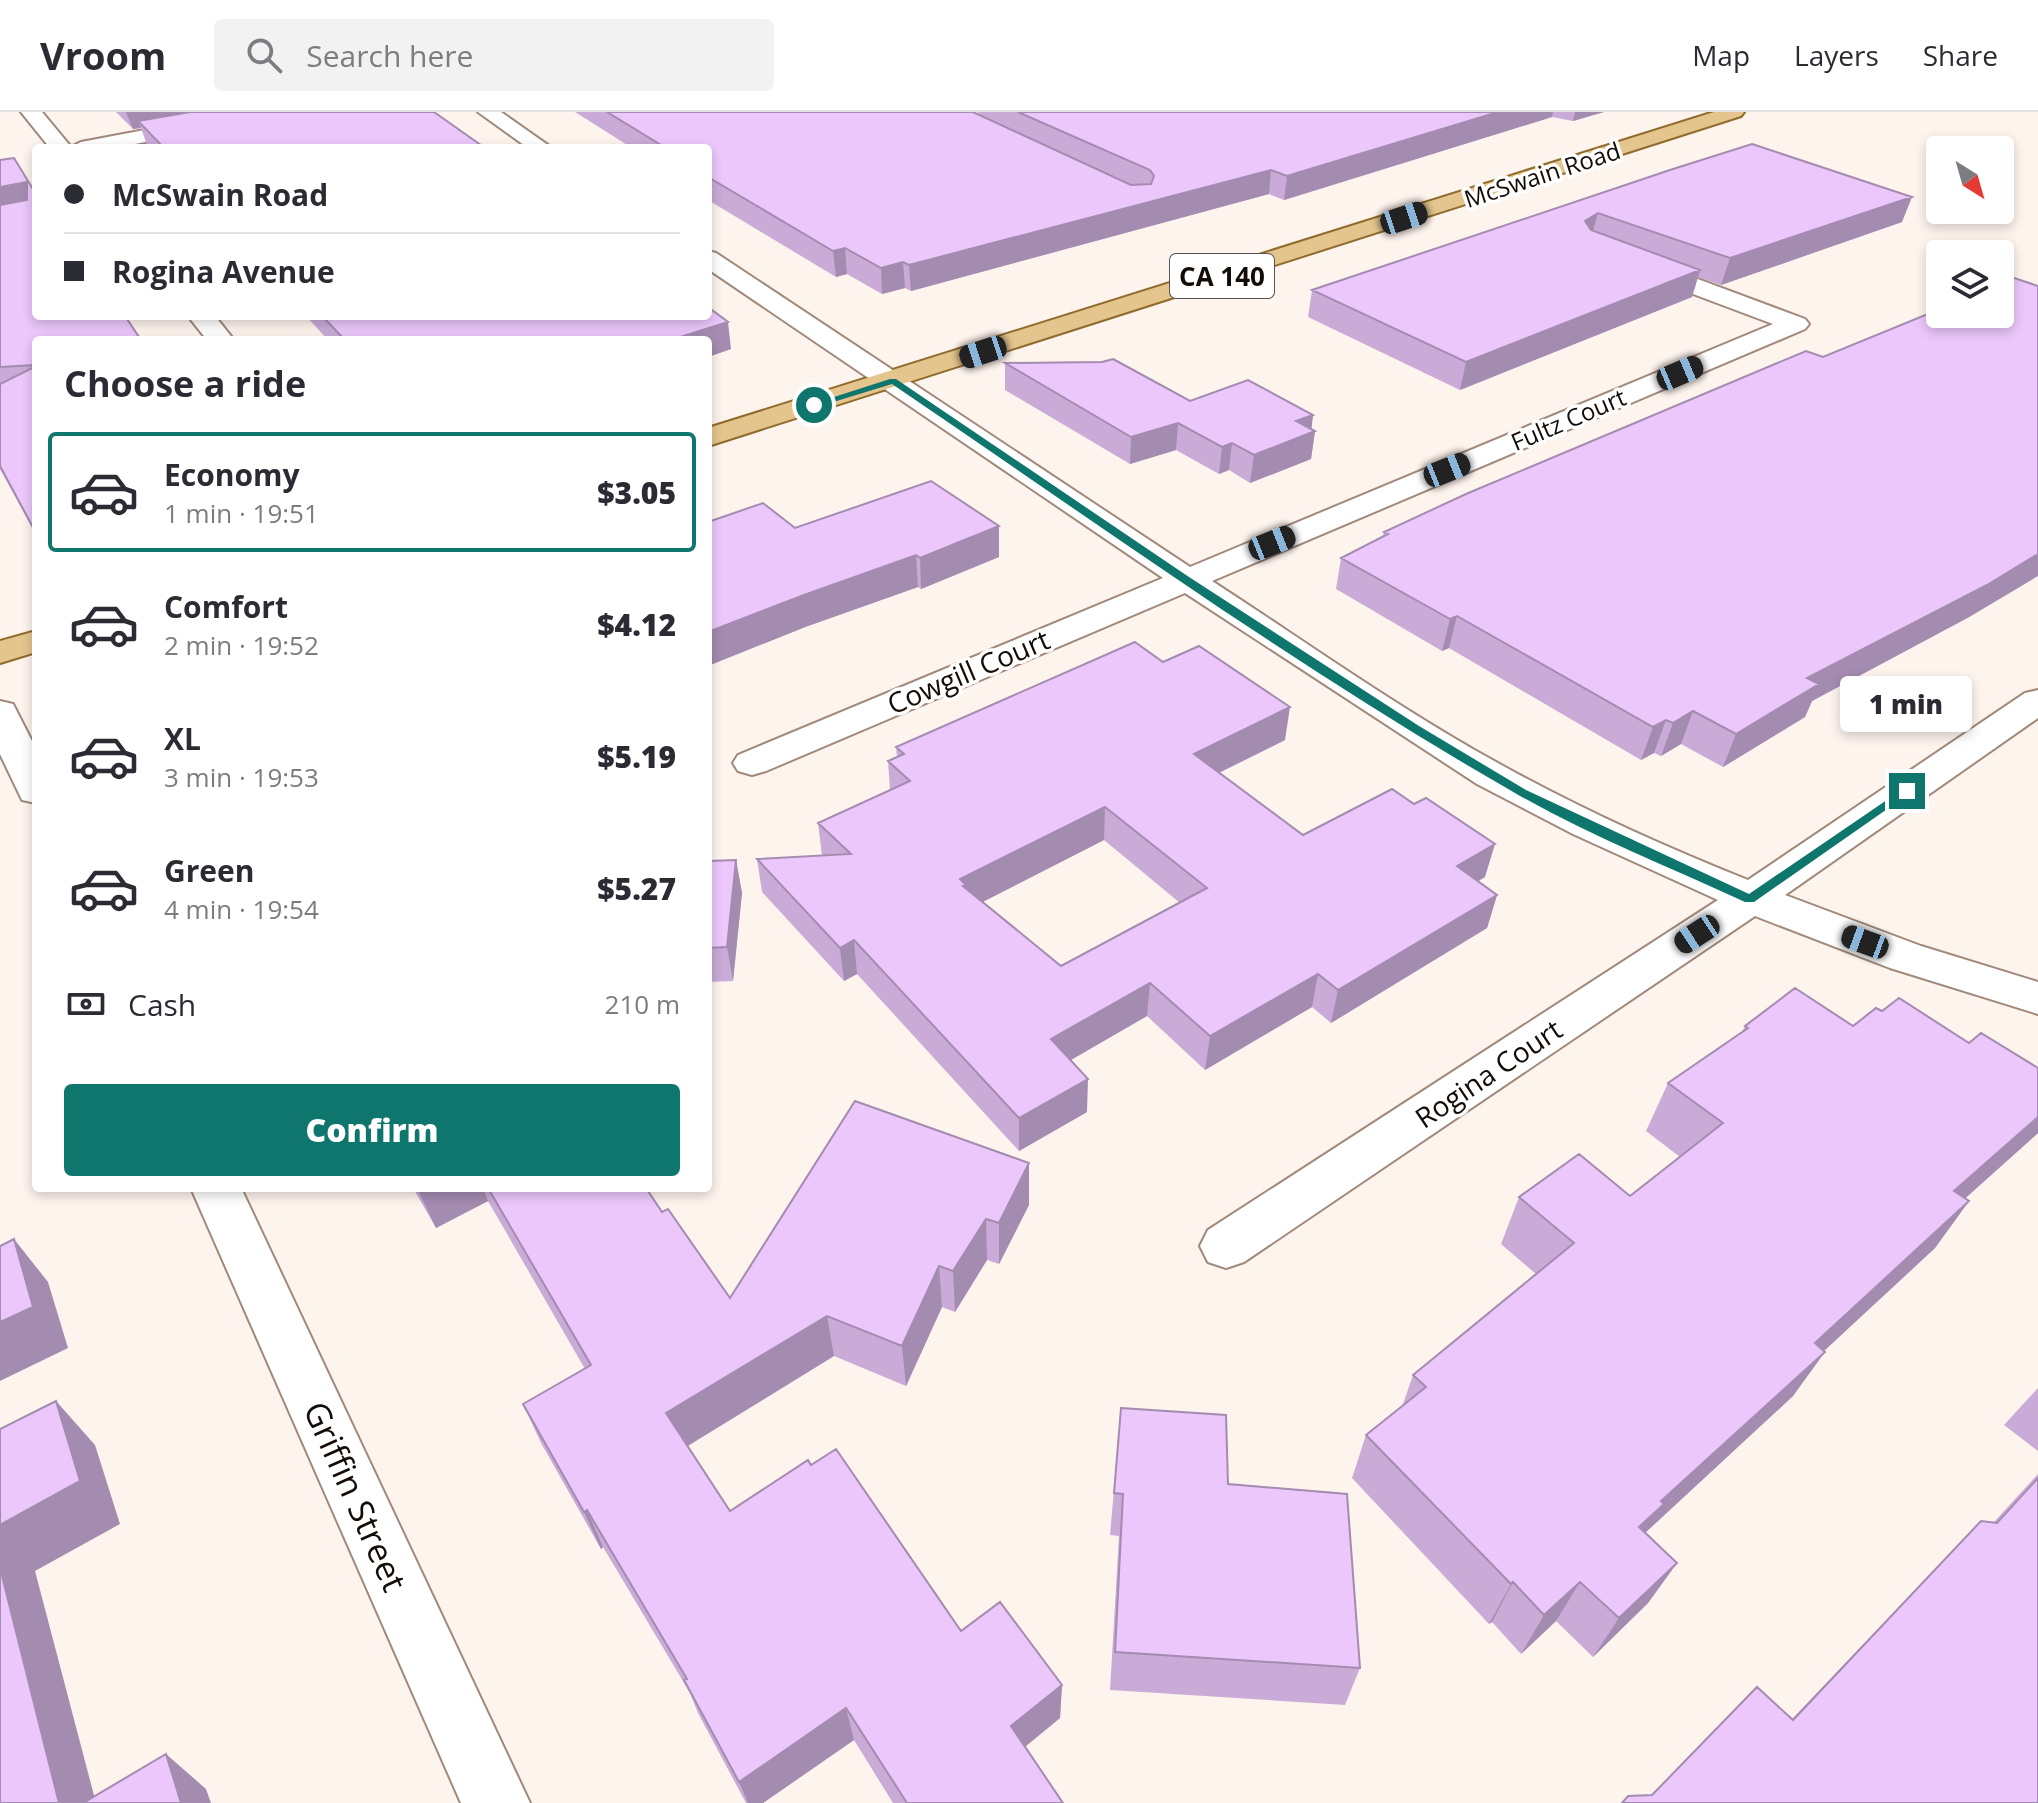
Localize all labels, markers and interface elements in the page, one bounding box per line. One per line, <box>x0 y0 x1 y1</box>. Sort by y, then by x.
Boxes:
search box <box>214 19 774 91</box>
text: Vroom <box>40 29 166 81</box>
icon: search <box>242 33 286 77</box>
text: Search here <box>306 35 473 76</box>
text: Map <box>1692 36 1750 74</box>
text: Layers <box>1794 36 1879 74</box>
text: Share <box>1923 36 1998 74</box>
street label: McSwain Road <box>1460 133 1624 215</box>
north arrow <box>1926 136 2014 224</box>
map controls <box>1926 136 2014 328</box>
text: McSwain Road <box>112 174 328 215</box>
car <box>1377 199 1431 237</box>
button: layers <box>1926 240 2014 328</box>
text: Rogina Avenue <box>112 251 335 292</box>
road number: CA 140 <box>1170 254 1274 298</box>
car <box>956 333 1010 371</box>
car <box>1653 353 1707 393</box>
text: Choose a ride <box>64 359 306 408</box>
street label: Fultz Court <box>1505 380 1631 458</box>
route start <box>796 387 832 423</box>
car <box>1420 450 1474 490</box>
text: Economy <box>164 454 300 495</box>
icon: car <box>68 456 140 528</box>
text: $3.05 <box>597 472 676 513</box>
text: 1 min · 19:51 <box>164 495 319 531</box>
car <box>1245 523 1299 563</box>
text: Comfort <box>164 586 288 627</box>
icon: car <box>68 588 140 660</box>
text: $4.12 <box>597 604 676 645</box>
street label: Cowgill Court <box>881 620 1055 722</box>
text: 2 min · 19:52 <box>164 627 319 663</box>
callout: 1 min <box>1841 675 1973 731</box>
text: 1 min <box>1869 686 1943 722</box>
text: XL <box>164 718 201 759</box>
icon: car <box>68 720 140 792</box>
text: $5.19 <box>597 736 676 777</box>
text: 3 min · 19:53 <box>164 759 319 795</box>
route end <box>1889 773 1925 809</box>
text: Green <box>164 850 255 891</box>
icon: car <box>68 852 140 924</box>
text: $5.27 <box>597 868 676 909</box>
text: 4 min · 19:54 <box>164 891 319 927</box>
car <box>1670 911 1724 957</box>
car <box>1838 923 1892 961</box>
icon: cash <box>64 982 108 1026</box>
text: Cash <box>128 984 196 1025</box>
text: 210 m <box>605 986 680 1022</box>
street label: Rogina Court <box>1407 1010 1569 1136</box>
button: Confirm <box>64 1084 680 1176</box>
street label: Griffin Street <box>294 1394 418 1598</box>

